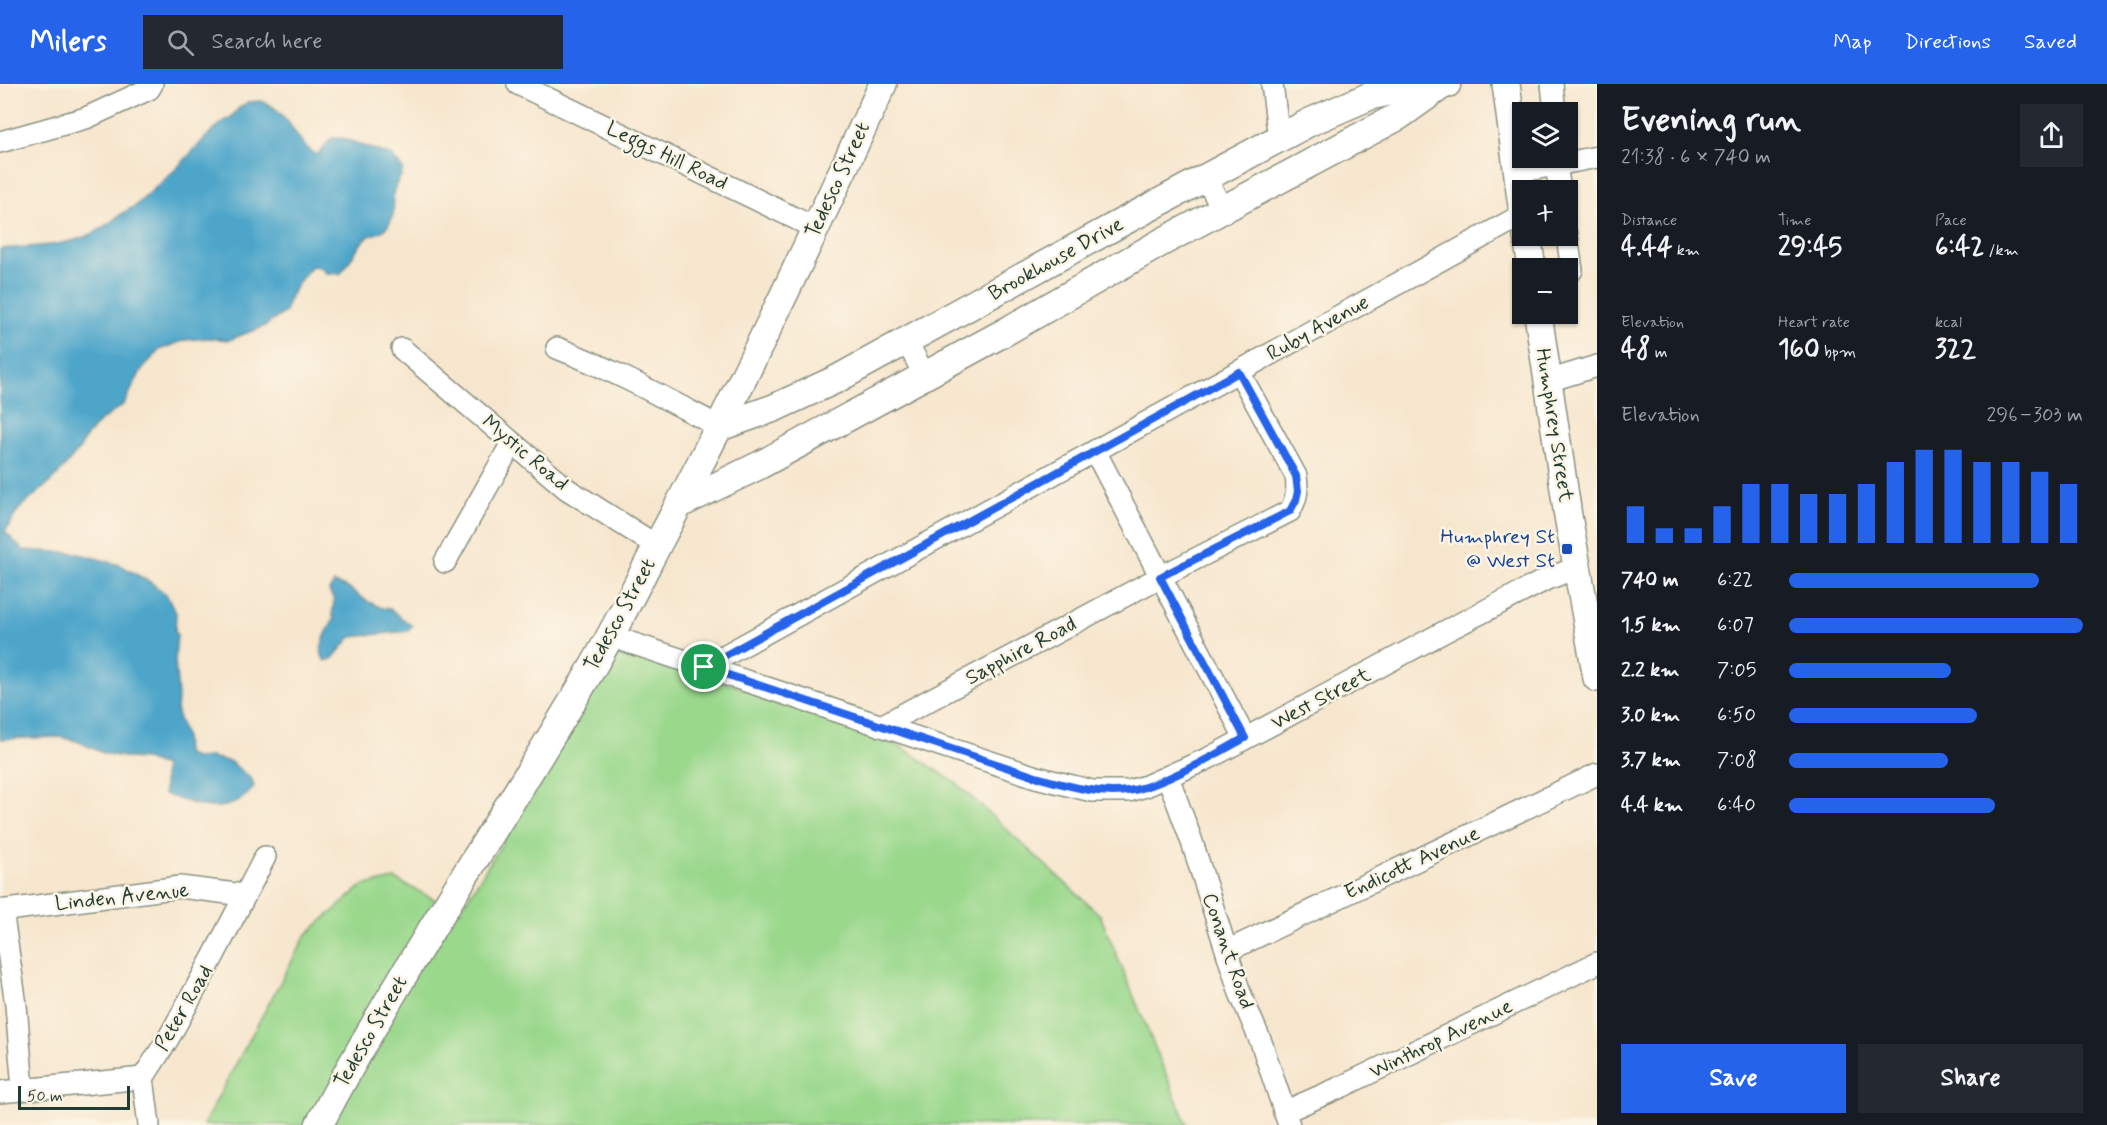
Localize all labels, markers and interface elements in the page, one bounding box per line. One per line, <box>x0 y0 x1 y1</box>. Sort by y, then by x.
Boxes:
search box <box>143 15 563 69</box>
text: Milers <box>30 24 107 61</box>
icon: search <box>164 26 197 59</box>
text: Search here <box>212 28 322 56</box>
text: Map <box>1833 28 1872 56</box>
text: Directions <box>1905 28 1991 56</box>
text: Saved <box>2024 28 2077 56</box>
text: Evening run <box>1621 99 1801 143</box>
map controls <box>1512 102 1578 324</box>
button: layers <box>1512 102 1578 168</box>
button: share <box>2020 104 2083 167</box>
street label: Leggs Hill Road <box>601 114 732 199</box>
street label: Tedesco Street <box>799 117 877 243</box>
text: 21:38 · 6 × 740 m <box>1621 144 1771 171</box>
button: + <box>1512 180 1578 246</box>
street label: Brookhouse Drive <box>984 210 1128 308</box>
text: Distance <box>1621 210 1677 231</box>
text: Time <box>1778 210 1812 231</box>
text: Pace <box>1935 210 1967 231</box>
text: 4.44 <box>1621 231 1672 265</box>
text: 29:45 <box>1778 231 1842 265</box>
text: 6:42 <box>1935 231 1984 265</box>
text: km <box>1672 240 1700 261</box>
text: /km <box>1984 240 2019 261</box>
button: − <box>1512 258 1578 324</box>
street label: Ruby Avenue <box>1262 288 1374 368</box>
text: Elevation <box>1621 312 1684 333</box>
text: Heart rate <box>1778 312 1850 333</box>
text: kcal <box>1935 312 1962 333</box>
text: 48 <box>1621 333 1650 367</box>
text: 160 <box>1778 333 1820 367</box>
text: 322 <box>1935 333 1976 367</box>
text: m <box>1650 342 1667 363</box>
text: bpm <box>1820 342 1856 363</box>
street label: Humphrey Street <box>1528 346 1580 505</box>
text: Elevation <box>1621 402 1700 429</box>
text: 296–303 m <box>1987 402 2083 429</box>
street label: Mystic Road <box>476 408 574 498</box>
place label: Humphrey St @ West St <box>1440 523 1555 575</box>
marker: Humphrey St @ West St <box>1560 542 1574 556</box>
street label: Tedesco Street <box>577 553 663 677</box>
text: 740 m <box>1621 567 1679 594</box>
text: 6:22 <box>1717 567 1753 594</box>
street label: Sapphire Road <box>961 610 1081 692</box>
text: 1.5 km <box>1621 612 1681 639</box>
text: 6:07 <box>1717 612 1754 639</box>
pin <box>678 641 729 692</box>
icon: arrive <box>687 650 720 683</box>
text: 2.2 km <box>1621 657 1679 684</box>
text: 7:05 <box>1717 657 1756 684</box>
street label: West Street <box>1266 661 1376 737</box>
text: 3.0 km <box>1621 702 1680 729</box>
text: 6:50 <box>1717 702 1756 729</box>
text: 3.7 km <box>1621 747 1681 774</box>
text: 7:08 <box>1717 747 1757 774</box>
text: 4.4 km <box>1621 792 1683 819</box>
text: 6:40 <box>1717 792 1756 819</box>
street label: Endicott Avenue <box>1340 819 1484 907</box>
street label: Linden Avenue <box>54 876 190 918</box>
street label: Conant Road <box>1195 889 1261 1013</box>
street label: Peter Road <box>148 960 220 1056</box>
street label: Tedesco Street <box>328 971 415 1093</box>
street label: Winthrop Avenue <box>1365 992 1517 1086</box>
button: Save <box>1621 1044 1846 1113</box>
button: Share <box>1858 1044 2083 1113</box>
scale bar <box>18 1083 130 1110</box>
text: 50 m <box>27 1086 63 1107</box>

